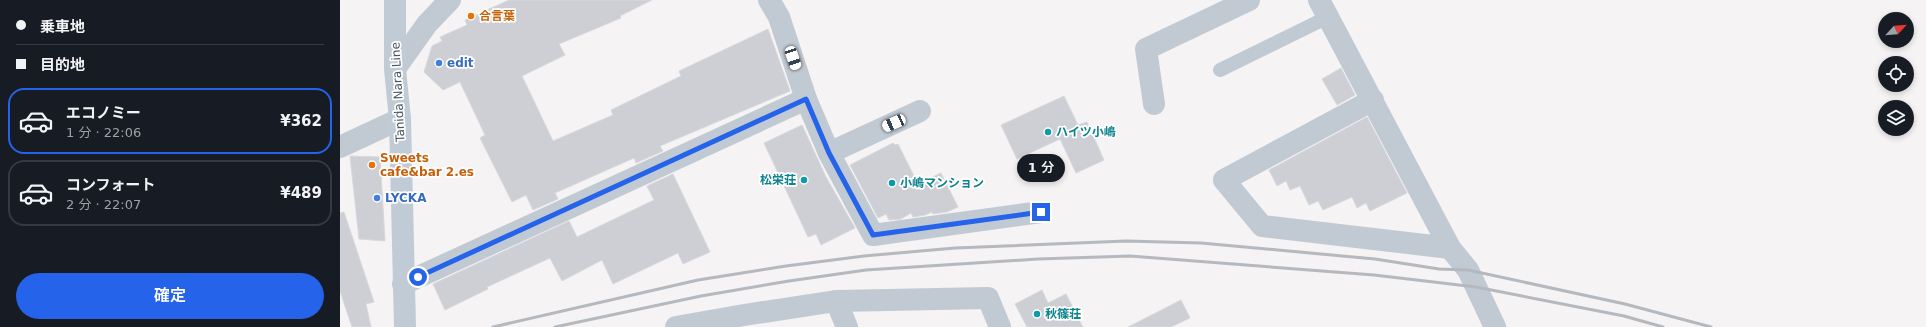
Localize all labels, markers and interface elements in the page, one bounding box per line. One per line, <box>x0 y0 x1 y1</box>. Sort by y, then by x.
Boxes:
place label: 合言葉 <box>479 9 515 23</box>
marker: 合言葉 <box>466 11 476 21</box>
north arrow <box>1878 12 1914 48</box>
map controls <box>1878 12 1914 136</box>
text: 乗車地 <box>40 18 85 36</box>
street label: Tanida Nara Line <box>388 42 408 143</box>
car <box>783 45 803 71</box>
text: 目的地 <box>40 56 85 74</box>
place label: edit <box>447 56 474 70</box>
button: locate <box>1878 56 1914 92</box>
marker: edit <box>434 58 444 68</box>
button: layers <box>1878 100 1914 136</box>
icon: car <box>18 103 54 139</box>
text: エコノミー <box>66 104 141 122</box>
text: ¥362 <box>280 112 322 130</box>
car <box>881 113 907 133</box>
text: 1 分 · 22:06 <box>66 125 141 140</box>
place label: ハイツ小嶋 <box>1056 125 1116 139</box>
marker: ハイツ小嶋 <box>1043 127 1053 137</box>
place label: Sweets cafe&bar 2.es <box>380 151 474 179</box>
callout: 1 分 <box>1017 154 1065 182</box>
marker: Sweets cafe&bar 2.es <box>367 160 377 170</box>
text: 1 分 <box>1028 160 1054 175</box>
place label: 松栄荘 <box>760 173 796 187</box>
icon: car <box>18 175 54 211</box>
marker: 松栄荘 <box>799 175 809 185</box>
text: コンフォート <box>66 176 156 194</box>
place label: 小嶋マンション <box>900 176 984 190</box>
marker: 小嶋マンション <box>887 178 897 188</box>
text: ¥489 <box>280 184 322 202</box>
place label: LYCKA <box>385 191 427 205</box>
marker: LYCKA <box>372 193 382 203</box>
text: 2 分 · 22:07 <box>66 197 141 212</box>
route end <box>1032 203 1050 221</box>
route start <box>409 268 427 286</box>
button: 確定 <box>16 273 324 319</box>
place label: 秋篠荘 <box>1045 307 1081 321</box>
marker: 秋篠荘 <box>1032 309 1042 319</box>

